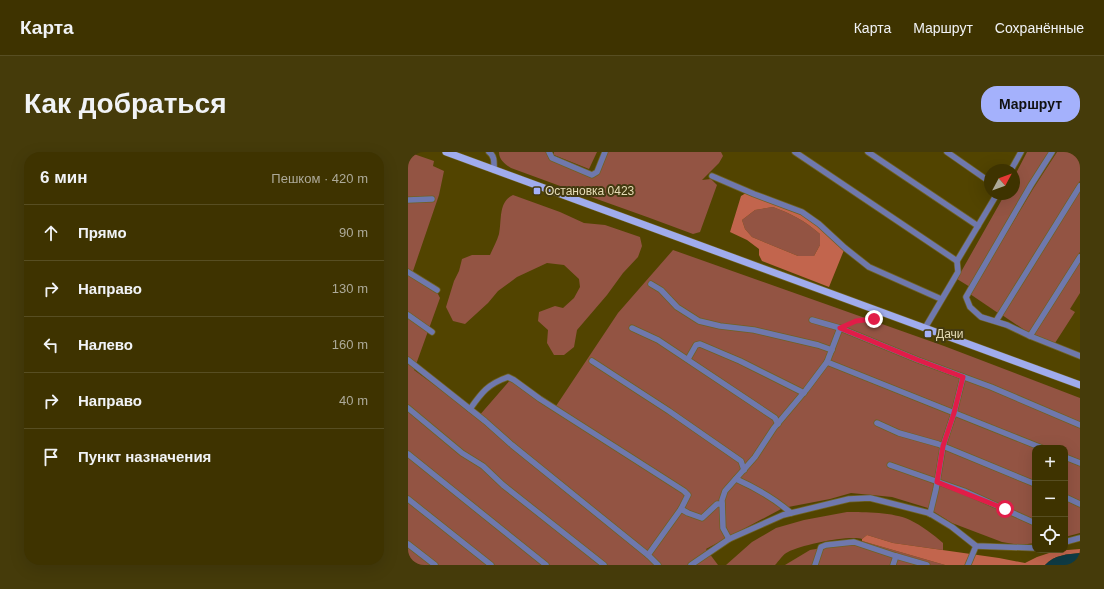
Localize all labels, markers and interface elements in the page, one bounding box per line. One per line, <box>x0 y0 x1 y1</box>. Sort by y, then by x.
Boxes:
text: Карта <box>20 17 74 38</box>
text: Карта <box>854 20 891 36</box>
text: Маршрут <box>913 20 973 36</box>
text: Сохранённые <box>995 20 1084 36</box>
button: Маршрут <box>981 86 1080 122</box>
text: Как добраться <box>24 88 226 119</box>
north arrow <box>984 164 1020 200</box>
text: 6 мин <box>40 168 87 187</box>
text: Пешком · 420 m <box>271 171 368 186</box>
place label: Остановка 0423 <box>545 184 635 198</box>
marker: Остановка 0423 <box>532 186 542 196</box>
icon: ahead <box>40 222 62 244</box>
text: Прямо <box>78 224 127 241</box>
text: 90 m <box>339 225 368 240</box>
icon: right <box>40 278 62 300</box>
text: Направо <box>78 280 142 297</box>
text: 130 m <box>332 281 368 296</box>
route end <box>865 310 883 328</box>
place label: Дачи <box>936 327 964 341</box>
marker: Дачи <box>923 329 933 339</box>
icon: left <box>40 334 62 356</box>
text: Налево <box>78 336 133 353</box>
text: 160 m <box>332 337 368 352</box>
icon: right <box>40 390 62 412</box>
text: Направо <box>78 392 142 409</box>
text: 40 m <box>339 393 368 408</box>
map controls <box>1032 445 1068 553</box>
button: + <box>1032 445 1068 481</box>
icon: arrive <box>40 446 62 468</box>
text: Пункт назначения <box>78 448 211 465</box>
button: − <box>1032 481 1068 517</box>
route start <box>996 500 1014 518</box>
button: locate <box>1032 517 1068 553</box>

